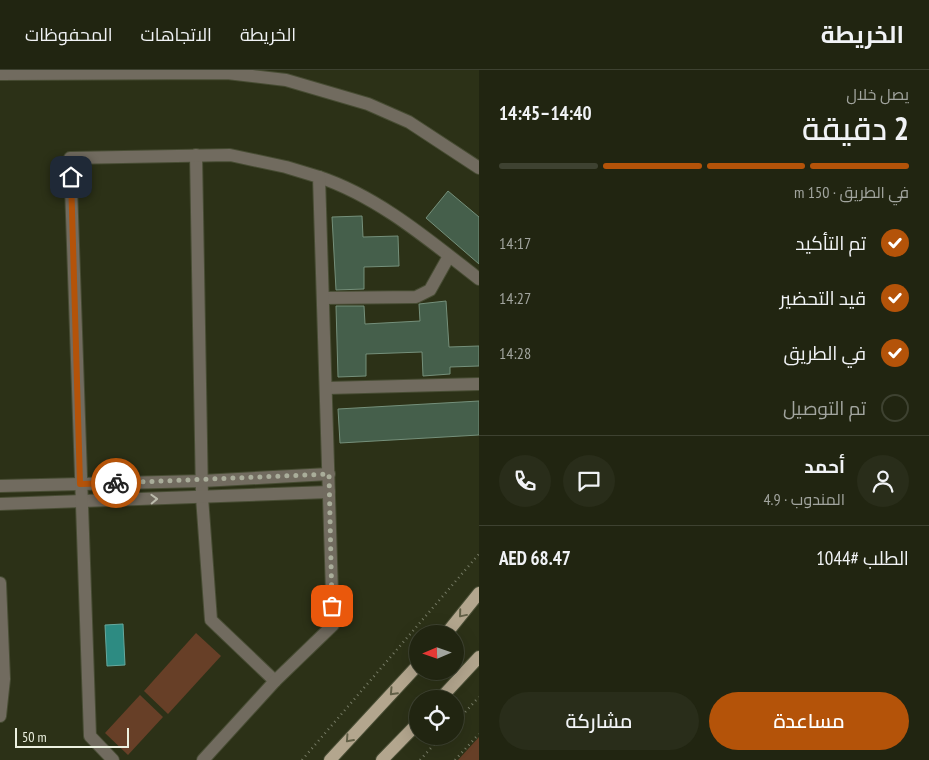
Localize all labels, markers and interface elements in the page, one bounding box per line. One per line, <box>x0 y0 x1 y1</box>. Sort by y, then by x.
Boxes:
text: الخريطة <box>821 19 904 50</box>
text: المحفوظات <box>25 23 113 46</box>
text: الاتجاهات <box>141 23 212 46</box>
text: الخريطة <box>240 23 296 46</box>
text: يصل خلال <box>846 84 909 104</box>
text: 14:40–14:45 <box>499 101 592 125</box>
text: 2 دقيقة <box>802 107 909 149</box>
pin <box>50 156 92 198</box>
icon: home <box>57 163 85 191</box>
text: في الطريق · 150 m <box>794 182 909 202</box>
icon: check <box>881 229 909 257</box>
text: تم التأكيد <box>795 231 866 255</box>
text: 14:17 <box>499 233 531 253</box>
icon: check <box>881 284 909 312</box>
text: قيد التحضير <box>780 286 866 310</box>
text: 14:27 <box>499 288 531 308</box>
icon: check <box>881 339 909 367</box>
text: في الطريق <box>784 341 866 365</box>
text: 14:28 <box>499 343 531 363</box>
text: تم التوصيل <box>783 396 866 420</box>
text: أحمد <box>804 454 845 478</box>
button: phone <box>499 455 551 507</box>
button: chat <box>563 455 615 507</box>
button: person <box>857 455 909 507</box>
courier <box>91 458 141 508</box>
icon: bike <box>102 469 130 497</box>
text: المندوب · 4.9 <box>763 489 845 509</box>
one-way arrow <box>150 494 158 504</box>
text: AED 68.47 <box>499 546 571 570</box>
text: الطلب #1044 <box>816 546 909 570</box>
pin <box>311 585 353 627</box>
icon: bag <box>318 592 346 620</box>
one-way arrow <box>459 608 468 617</box>
north arrow <box>409 625 464 680</box>
map controls <box>409 625 464 745</box>
one-way arrow <box>390 686 399 695</box>
button: locate <box>409 690 464 745</box>
button: مشاركة <box>499 692 699 750</box>
button: مساعدة <box>709 692 909 750</box>
scale bar <box>15 725 129 748</box>
text: 50 m <box>22 728 47 746</box>
one-way arrow <box>346 734 355 743</box>

